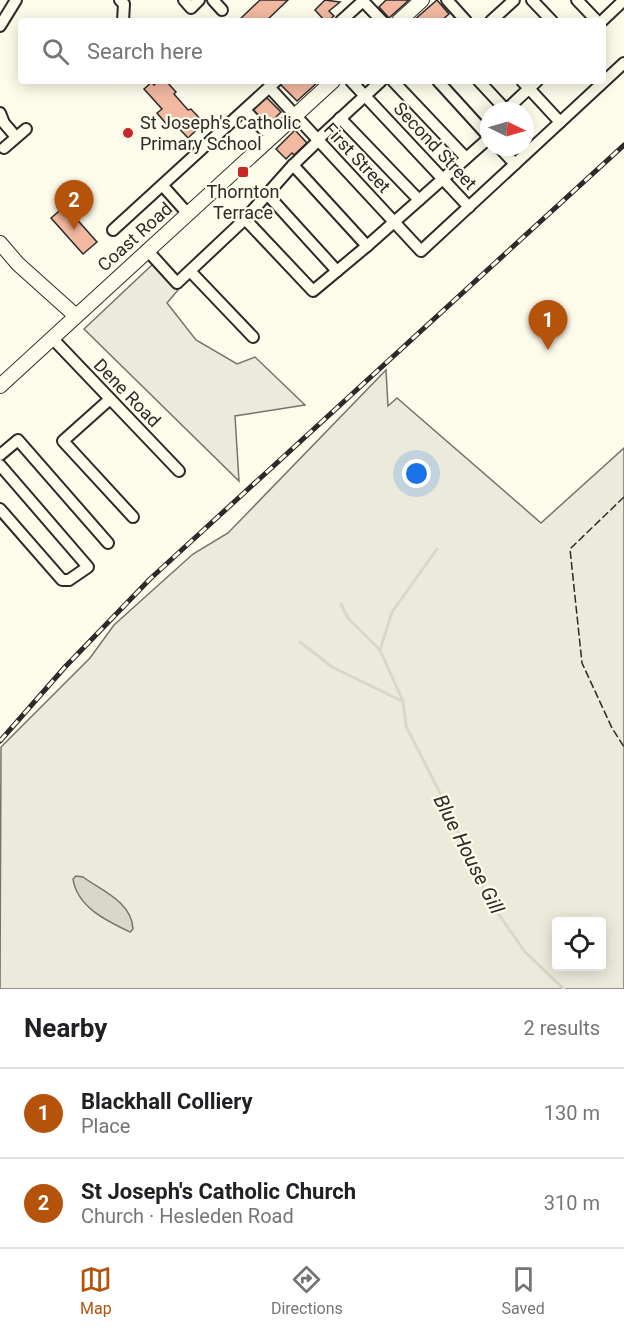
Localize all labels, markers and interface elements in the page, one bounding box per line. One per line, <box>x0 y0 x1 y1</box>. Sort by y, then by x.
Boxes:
search box <box>18 18 606 84</box>
icon: search <box>39 35 72 68</box>
text: Search here <box>87 39 203 64</box>
street label: Second Street <box>390 98 481 194</box>
north arrow <box>480 102 534 156</box>
place label: St Joseph's Catholic Primary School <box>140 112 301 154</box>
street label: First Street <box>320 118 395 197</box>
marker: St Joseph's Catholic Primary School <box>121 126 135 140</box>
marker: Thornton Terrace <box>236 165 250 179</box>
pin: 2 <box>54 180 94 230</box>
place label: Thornton Terrace <box>207 181 279 223</box>
street label: Coast Road <box>93 198 176 275</box>
pin: 1 <box>528 300 568 350</box>
street label: Dene Road <box>90 354 165 431</box>
your location <box>402 459 431 488</box>
water label: Blue House Gill <box>429 790 510 918</box>
map controls <box>552 917 606 971</box>
button: locate <box>552 917 606 971</box>
text: Nearby <box>24 1013 107 1043</box>
text: 2 results <box>524 1016 600 1040</box>
text: Blackhall Colliery <box>81 1089 253 1114</box>
text: 1 <box>38 1101 49 1125</box>
text: 130 m <box>544 1101 600 1125</box>
text: Place <box>81 1114 130 1138</box>
text: St Joseph's Catholic Church <box>81 1179 356 1204</box>
text: 2 <box>38 1191 49 1215</box>
text: 310 m <box>544 1191 600 1215</box>
text: Church · Hesleden Road <box>81 1204 294 1228</box>
tab: Map <box>79 1263 112 1318</box>
tab: Directions <box>271 1263 343 1318</box>
tab: Saved <box>501 1263 545 1318</box>

